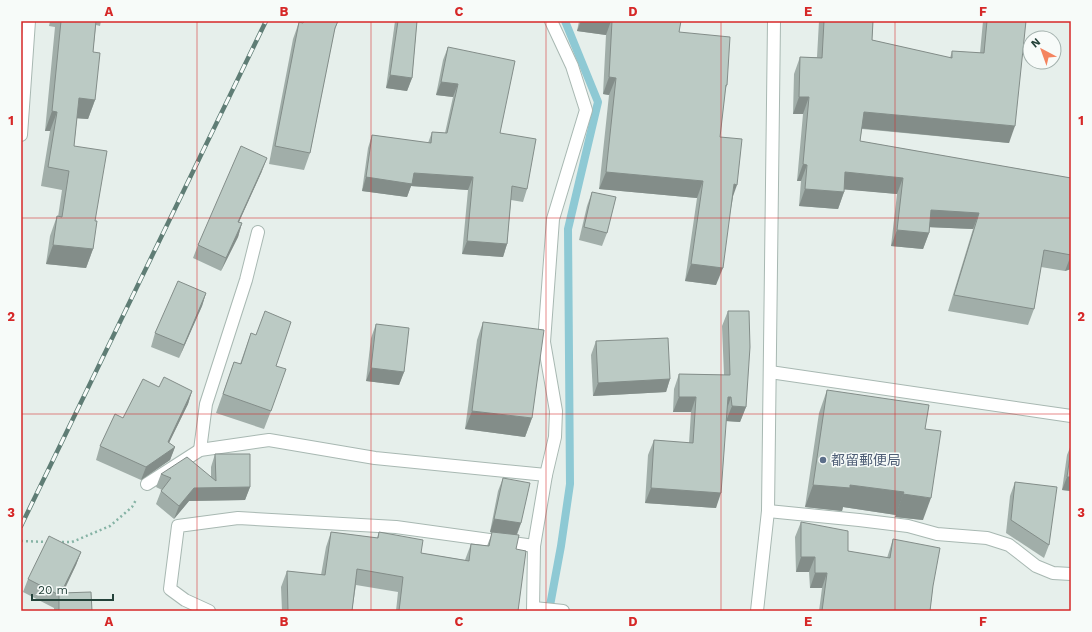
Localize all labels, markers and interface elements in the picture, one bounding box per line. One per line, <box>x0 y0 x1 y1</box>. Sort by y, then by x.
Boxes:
text: A <box>105 4 114 19</box>
text: B <box>280 4 289 19</box>
text: C <box>455 4 464 19</box>
text: D <box>628 4 638 19</box>
text: E <box>804 4 812 19</box>
text: F <box>979 4 987 19</box>
north arrow <box>1022 30 1062 70</box>
text: N <box>1028 35 1043 50</box>
text: 1 <box>8 113 14 128</box>
text: 1 <box>1078 113 1084 128</box>
text: 2 <box>7 309 15 324</box>
text: 2 <box>1077 309 1085 324</box>
place label: 都留郵便局 <box>831 452 901 468</box>
marker: 都留郵便局 <box>818 455 828 465</box>
text: 3 <box>7 505 15 520</box>
text: 3 <box>1077 505 1085 520</box>
scale bar <box>32 576 113 602</box>
text: 20 m <box>38 583 68 597</box>
text: A <box>105 614 114 629</box>
text: B <box>280 614 289 629</box>
text: C <box>455 614 464 629</box>
text: D <box>628 614 638 629</box>
text: E <box>804 614 812 629</box>
text: F <box>979 614 987 629</box>

